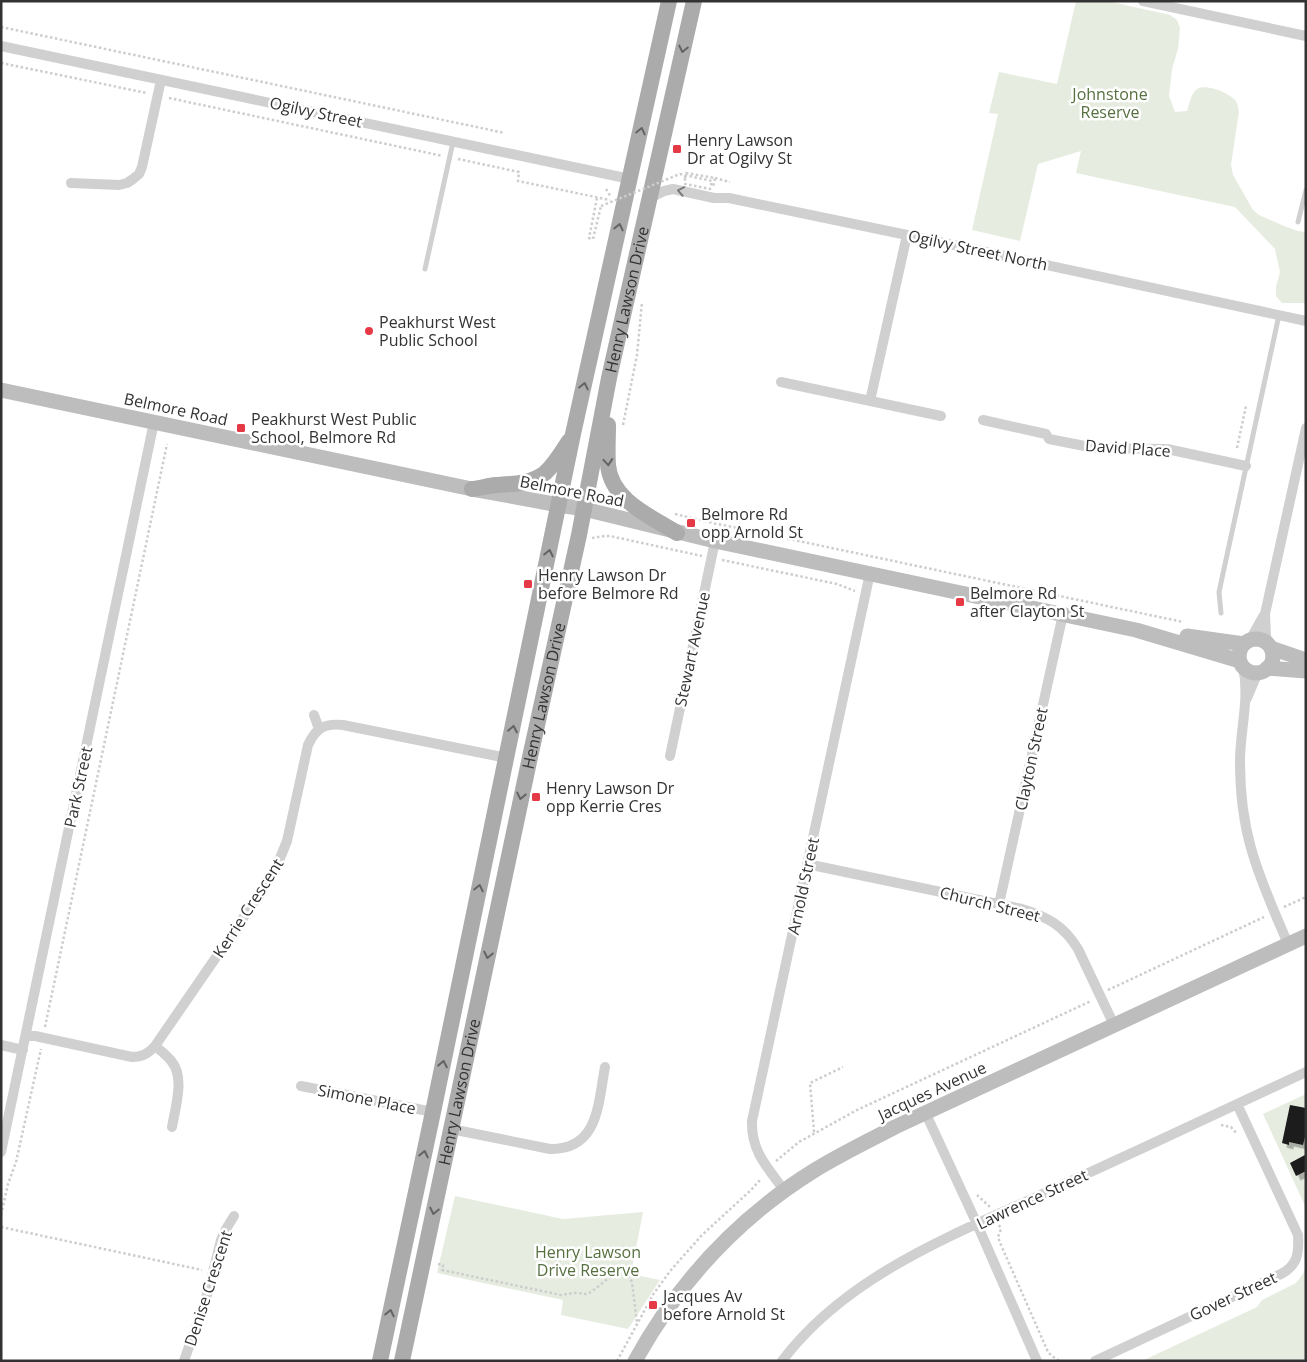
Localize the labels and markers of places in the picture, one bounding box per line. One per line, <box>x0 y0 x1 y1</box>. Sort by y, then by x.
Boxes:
place label: Henry Lawson Dr at Ogilvy St <box>687 129 793 169</box>
marker: Henry Lawson Dr at Ogilvy St <box>671 143 683 155</box>
place label: Peakhurst West Public School <box>379 311 496 351</box>
marker: Peakhurst West Public School <box>363 325 375 337</box>
place label: Peakhurst West Public School, Belmore Rd <box>251 408 417 448</box>
marker: Peakhurst West Public School, Belmore Rd <box>235 422 247 434</box>
place label: Belmore Rd opp Arnold St <box>701 503 803 543</box>
marker: Belmore Rd opp Arnold St <box>685 517 697 529</box>
place label: Henry Lawson Dr before Belmore Rd <box>538 564 679 604</box>
marker: Henry Lawson Dr before Belmore Rd <box>522 578 534 590</box>
place label: Belmore Rd after Clayton St <box>970 582 1085 622</box>
marker: Belmore Rd after Clayton St <box>954 596 966 608</box>
place label: Henry Lawson Dr opp Kerrie Cres <box>546 777 675 817</box>
marker: Henry Lawson Dr opp Kerrie Cres <box>530 791 542 803</box>
place label: Jacques Av before Arnold St <box>661 1285 785 1325</box>
marker: Jacques Av before Arnold St <box>647 1299 659 1311</box>

